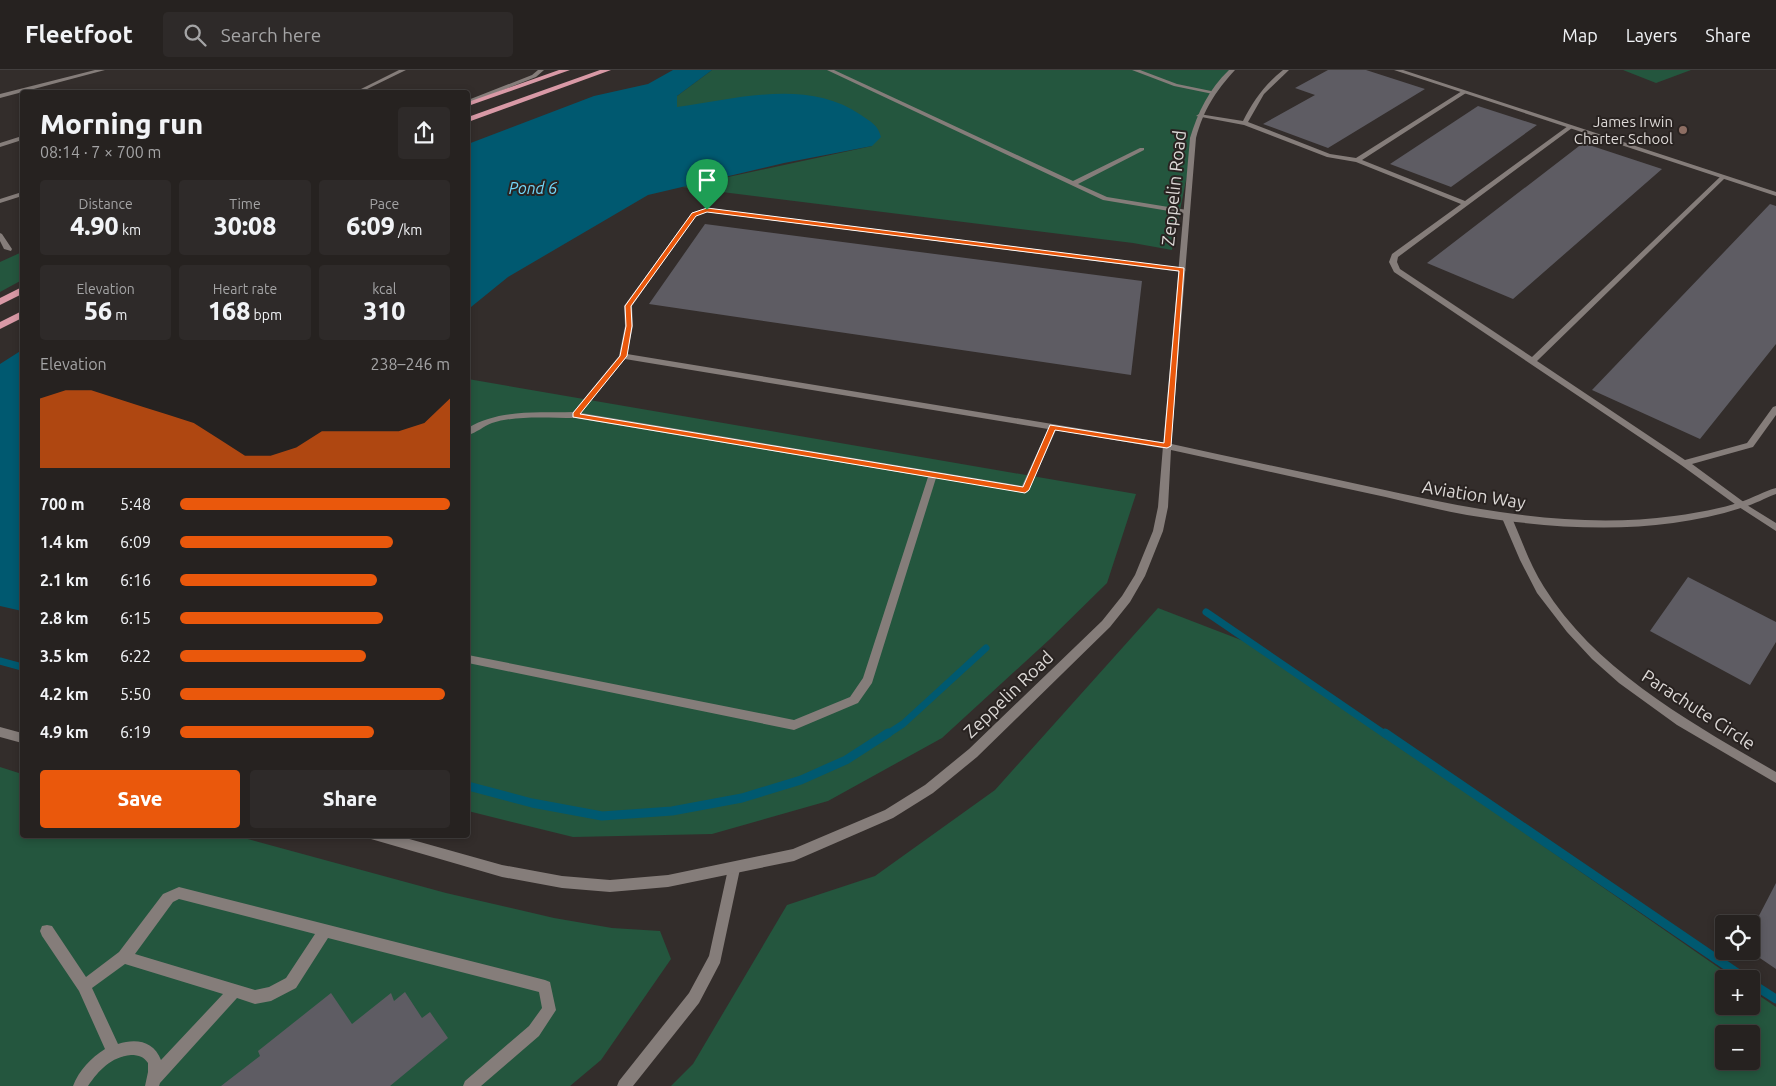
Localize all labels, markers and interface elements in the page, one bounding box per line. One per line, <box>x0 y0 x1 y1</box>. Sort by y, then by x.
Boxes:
search box <box>163 12 513 57</box>
text: Fleetfoot <box>25 21 133 48</box>
icon: search <box>181 21 209 49</box>
text: Search here <box>221 24 321 46</box>
text: Map <box>1562 25 1598 45</box>
text: Layers <box>1626 25 1677 45</box>
text: Share <box>1705 25 1751 45</box>
button: share <box>398 107 450 159</box>
text: Morning run <box>40 108 203 139</box>
place label: James Irwin Charter School <box>1574 113 1673 147</box>
marker: James Irwin Charter School <box>1677 124 1689 136</box>
street label: Zeppelin Road <box>1157 129 1189 247</box>
text: 08:14 · 7 × 700 m <box>40 143 161 161</box>
pin <box>686 159 728 210</box>
icon: arrive <box>693 166 721 194</box>
water label: Pond 6 <box>509 179 557 197</box>
text: Distance <box>79 196 133 212</box>
text: Time <box>229 196 261 212</box>
text: Pace <box>370 196 399 212</box>
text: 4.90 <box>70 212 119 240</box>
text: 30:08 <box>214 212 276 240</box>
text: 6:09 <box>346 212 395 240</box>
text: km <box>119 222 141 238</box>
text: /km <box>395 222 422 238</box>
text: Elevation <box>76 281 135 297</box>
text: Heart rate <box>213 281 277 297</box>
text: kcal <box>372 281 396 297</box>
text: 56 <box>84 297 112 325</box>
text: 168 <box>208 297 250 325</box>
text: 310 <box>363 297 405 325</box>
text: m <box>112 307 127 323</box>
text: bpm <box>250 307 282 323</box>
text: Elevation <box>40 355 107 373</box>
text: 238–246 m <box>370 355 450 373</box>
street label: Aviation Way <box>1421 476 1527 512</box>
text: 700 m <box>40 495 85 513</box>
text: 5:48 <box>120 495 151 513</box>
text: 1.4 km <box>40 533 89 551</box>
text: 6:09 <box>120 533 151 551</box>
text: 2.1 km <box>40 571 89 589</box>
text: 6:16 <box>120 571 151 589</box>
text: 2.8 km <box>40 609 89 627</box>
text: 6:15 <box>120 609 151 627</box>
street label: Zeppelin Road <box>959 646 1057 742</box>
text: 3.5 km <box>40 647 89 665</box>
text: 6:22 <box>120 647 151 665</box>
street label: Parachute Circle <box>1639 665 1759 753</box>
text: 4.2 km <box>40 685 89 703</box>
text: 5:50 <box>120 685 151 703</box>
text: 4.9 km <box>40 723 89 741</box>
text: 6:19 <box>120 723 151 741</box>
button: Save <box>40 770 240 828</box>
button: Share <box>250 770 450 828</box>
map controls <box>1715 915 1760 1070</box>
button: locate <box>1715 915 1760 960</box>
button: + <box>1715 970 1760 1015</box>
button: − <box>1715 1025 1760 1070</box>

